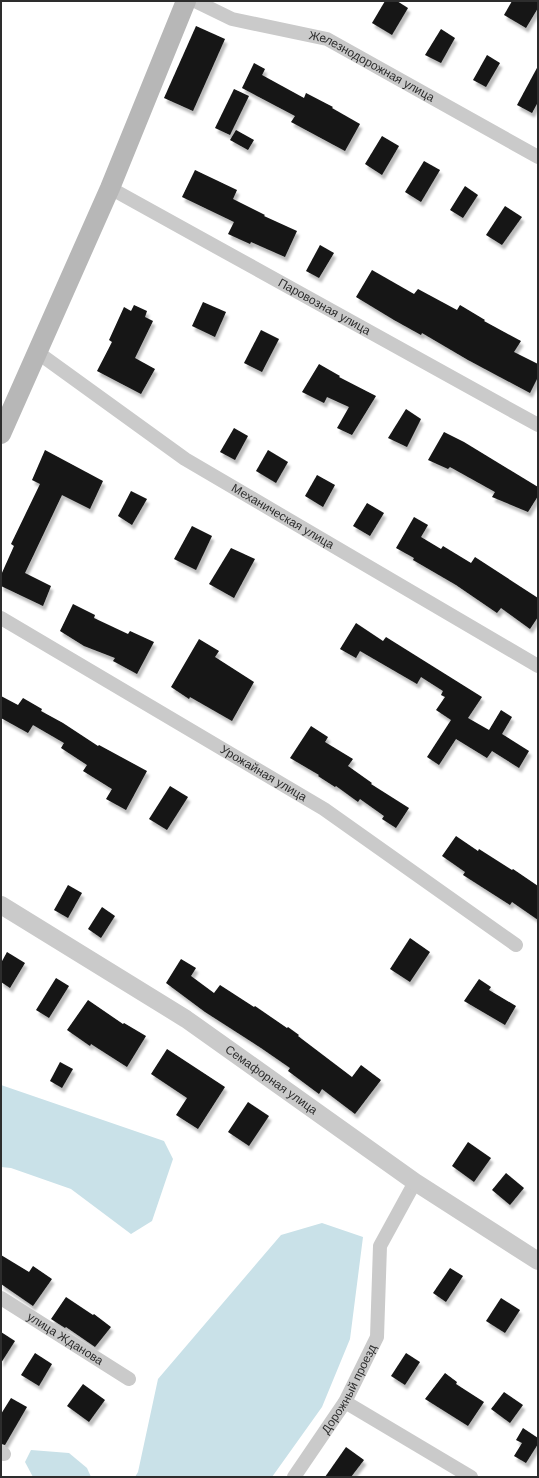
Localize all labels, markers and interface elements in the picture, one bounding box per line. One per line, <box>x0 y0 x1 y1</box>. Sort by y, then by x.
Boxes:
street label: Железнодорожная улица <box>308 28 437 105</box>
street label: Паровозная улица <box>276 276 373 338</box>
street label: Механическая улица <box>229 481 337 552</box>
street label: Урожайная улица <box>218 742 310 804</box>
street label: Семафорная улица <box>223 1042 320 1117</box>
street label: улица Жданова <box>25 1309 106 1368</box>
street label: Дорожный проезд <box>319 1342 379 1436</box>

